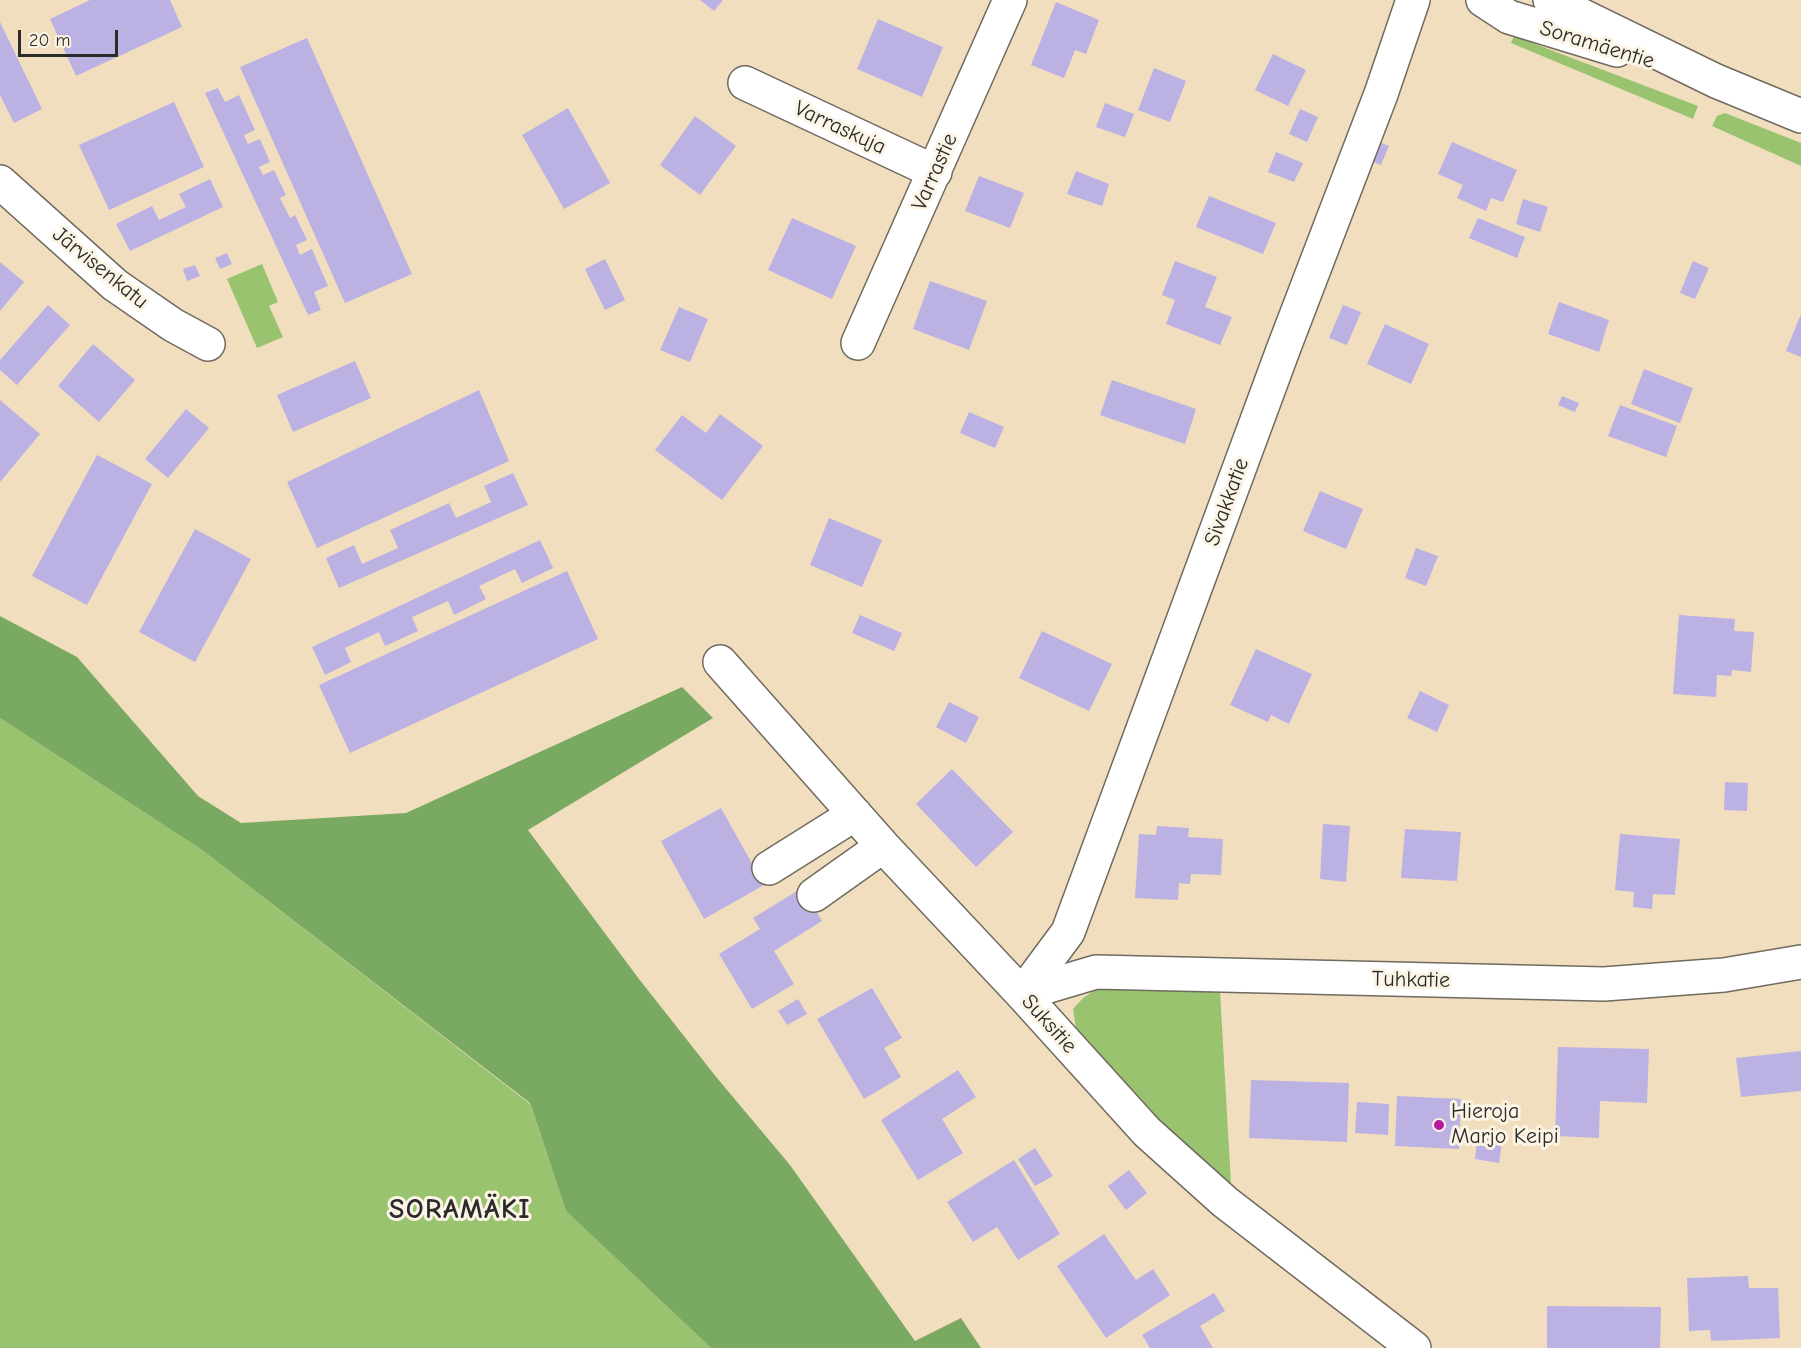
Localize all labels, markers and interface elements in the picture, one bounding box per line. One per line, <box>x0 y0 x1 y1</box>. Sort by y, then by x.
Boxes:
street label: Soramäentie <box>1536 15 1658 75</box>
scale bar <box>21 18 122 56</box>
text: 20 m <box>29 30 70 51</box>
street label: Varraskuja <box>790 95 890 161</box>
street label: Varrastie <box>906 129 964 215</box>
street label: Järvisenkatu <box>47 221 153 315</box>
street label: Sivakkatie <box>1199 454 1255 550</box>
street label: Tuhkatie <box>1372 966 1450 994</box>
street label: Suksitie <box>1016 989 1082 1059</box>
place label: Hieroja Marjo Keipi <box>1451 1099 1559 1150</box>
marker: Hieroja Marjo Keipi <box>1432 1118 1446 1132</box>
district label: SORAMÄKI <box>389 1193 531 1227</box>

